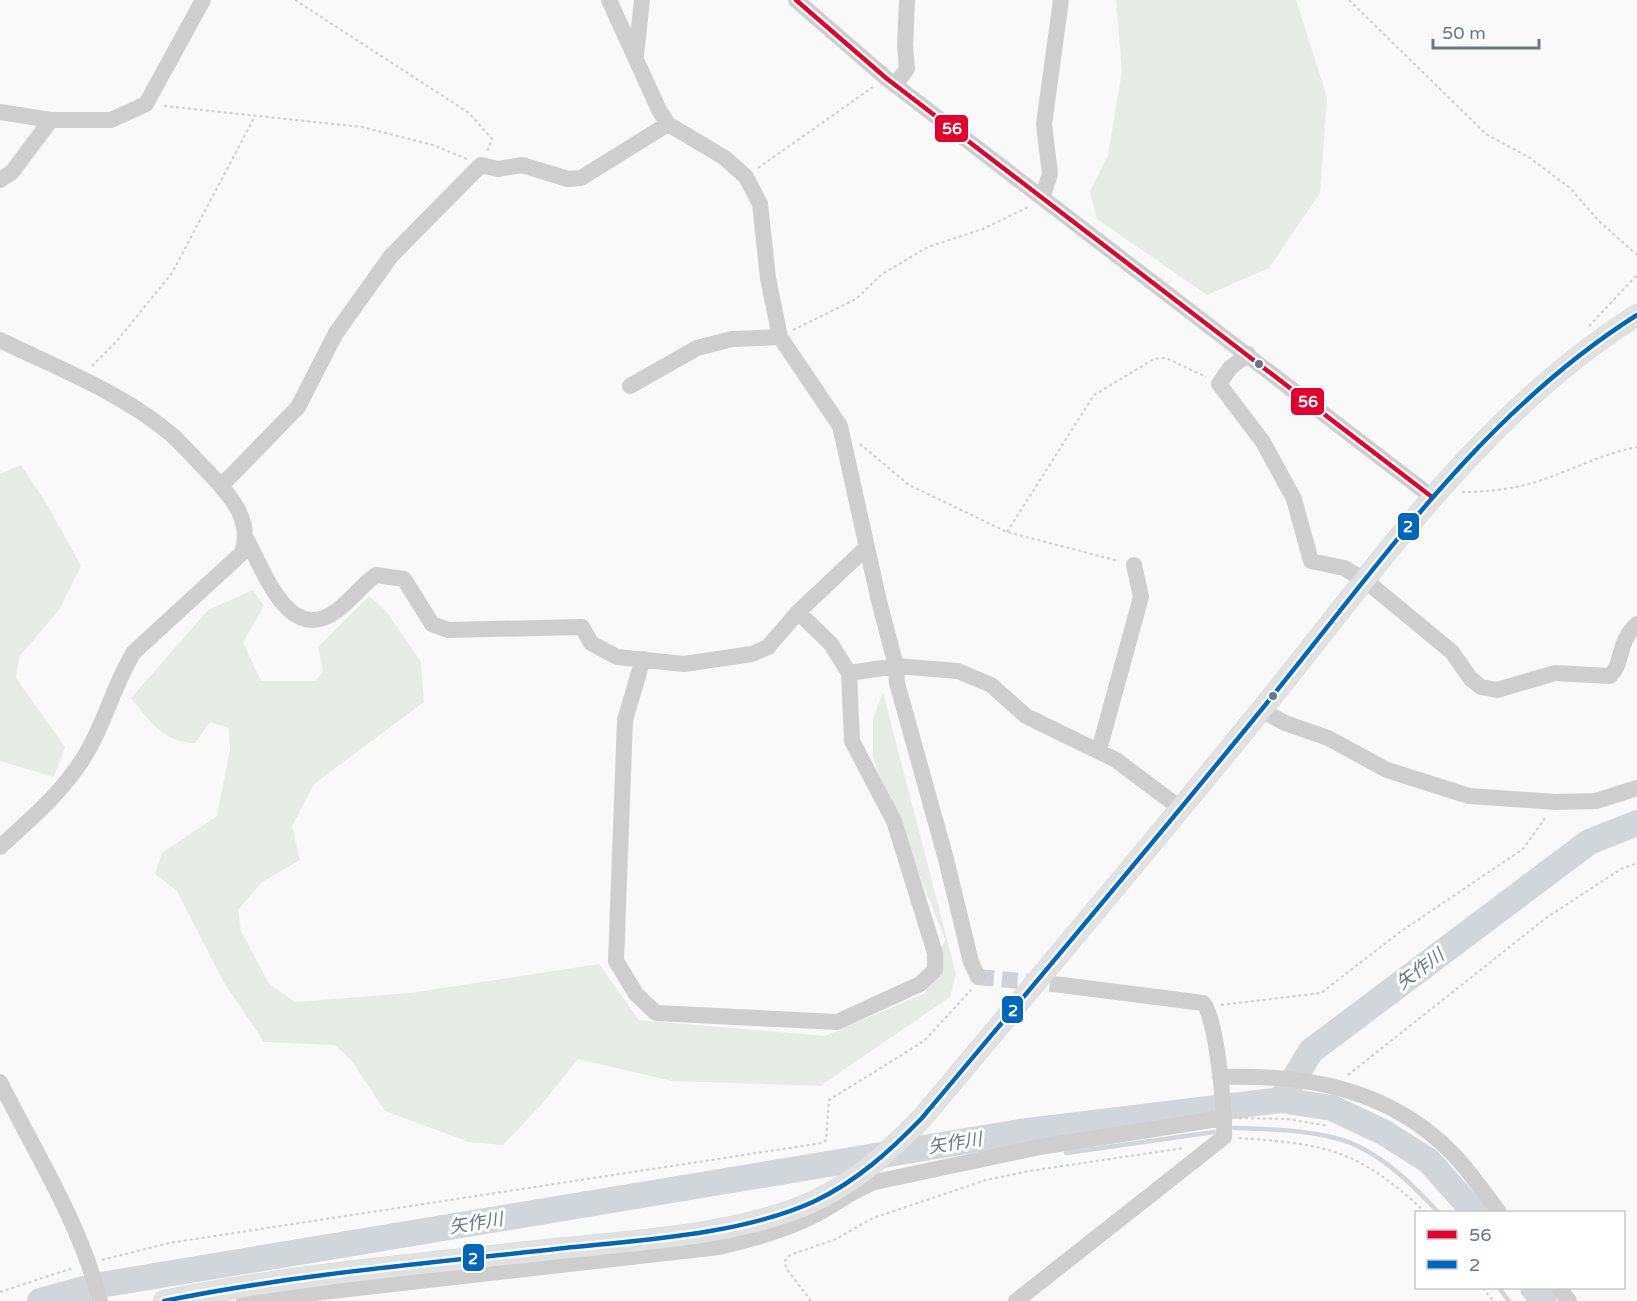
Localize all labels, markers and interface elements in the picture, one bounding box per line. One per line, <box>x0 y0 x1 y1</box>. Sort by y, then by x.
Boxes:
scale bar <box>1433 12 1540 50</box>
text: 50 m <box>1442 22 1486 44</box>
line badge: 56 <box>934 114 969 143</box>
text: 56 <box>942 119 962 139</box>
unlabelled marker <box>1253 358 1265 370</box>
line badge: 56 <box>1290 387 1325 416</box>
text: 56 <box>1298 392 1318 412</box>
line badge: 2 <box>1397 512 1420 541</box>
text: 2 <box>1403 517 1413 537</box>
unlabelled marker <box>1267 690 1279 702</box>
water label: 矢作川 <box>1392 943 1450 994</box>
line badge: 2 <box>1001 995 1024 1024</box>
text: 2 <box>1008 1001 1018 1021</box>
water label: 矢作川 <box>927 1128 985 1158</box>
water label: 矢作川 <box>448 1208 506 1238</box>
legend <box>1415 1211 1625 1289</box>
text: 56 <box>1469 1224 1492 1246</box>
line badge: 2 <box>462 1243 485 1272</box>
text: 2 <box>468 1249 478 1269</box>
text: 2 <box>1469 1254 1480 1276</box>

